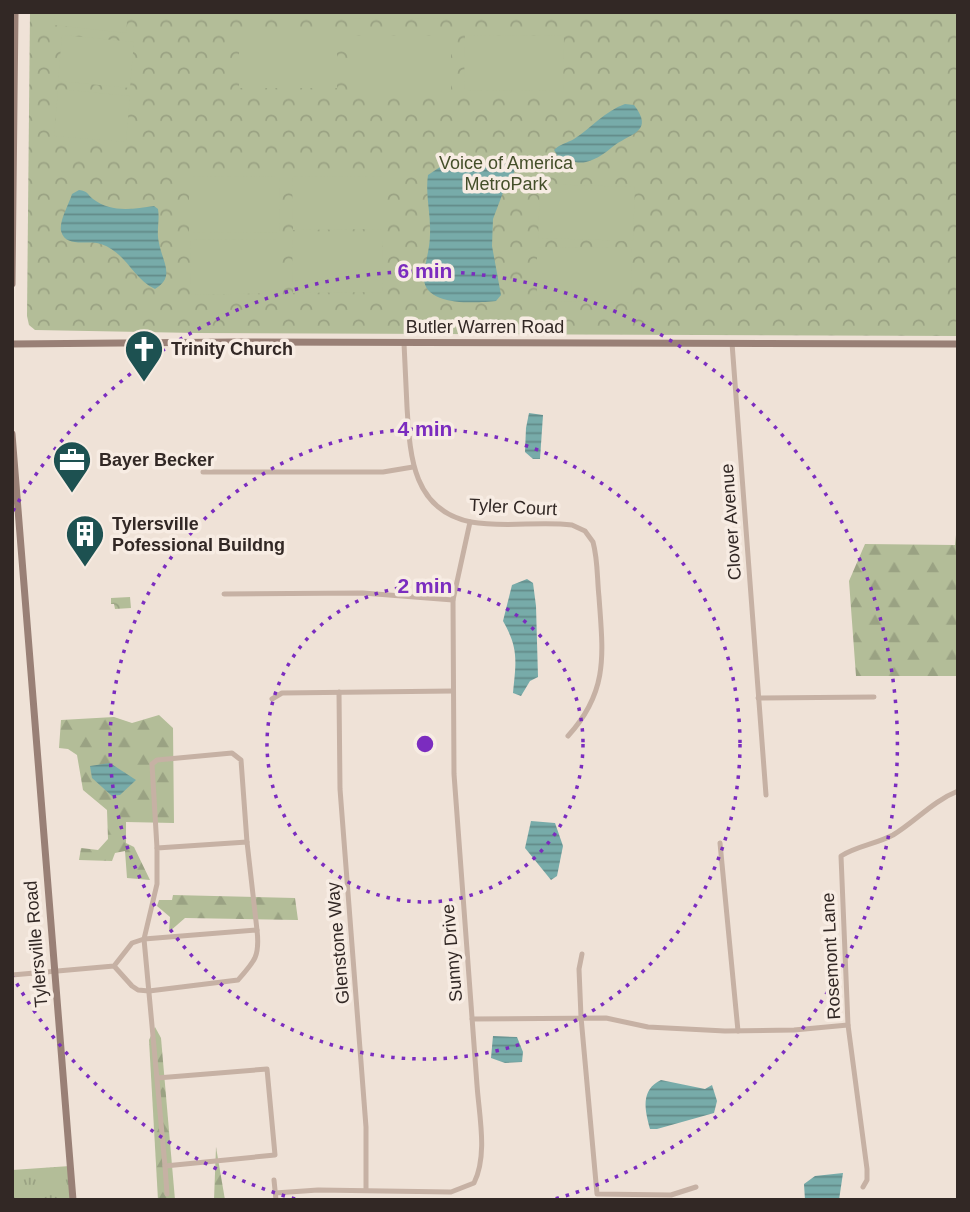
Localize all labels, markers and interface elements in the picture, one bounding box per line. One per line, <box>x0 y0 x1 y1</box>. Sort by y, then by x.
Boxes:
park label: Voice of America MetroPark <box>439 153 574 194</box>
text: 6 min <box>398 259 452 282</box>
street label: Butler Warren Road <box>406 317 564 337</box>
church icon: Trinity Church <box>123 328 165 383</box>
place label: Trinity Church <box>171 339 293 359</box>
text: 4 min <box>398 417 452 440</box>
office icon: Bayer Becker <box>51 439 93 494</box>
place label: Bayer Becker <box>99 450 214 470</box>
street label: Clover Avenue <box>717 463 745 581</box>
street label: Tyler Court <box>469 495 557 519</box>
building icon: Tylersville Pofessional Buildng <box>64 513 106 568</box>
place label: Tylersville Pofessional Buildng <box>112 514 285 555</box>
text: 2 min <box>398 574 452 597</box>
centre of rings <box>413 732 437 756</box>
street label: Tylersville Road <box>21 880 51 1008</box>
street label: Glenstone Way <box>323 881 353 1005</box>
street label: Rosemont Lane <box>818 892 844 1020</box>
street label: Sunny Drive <box>438 903 466 1003</box>

